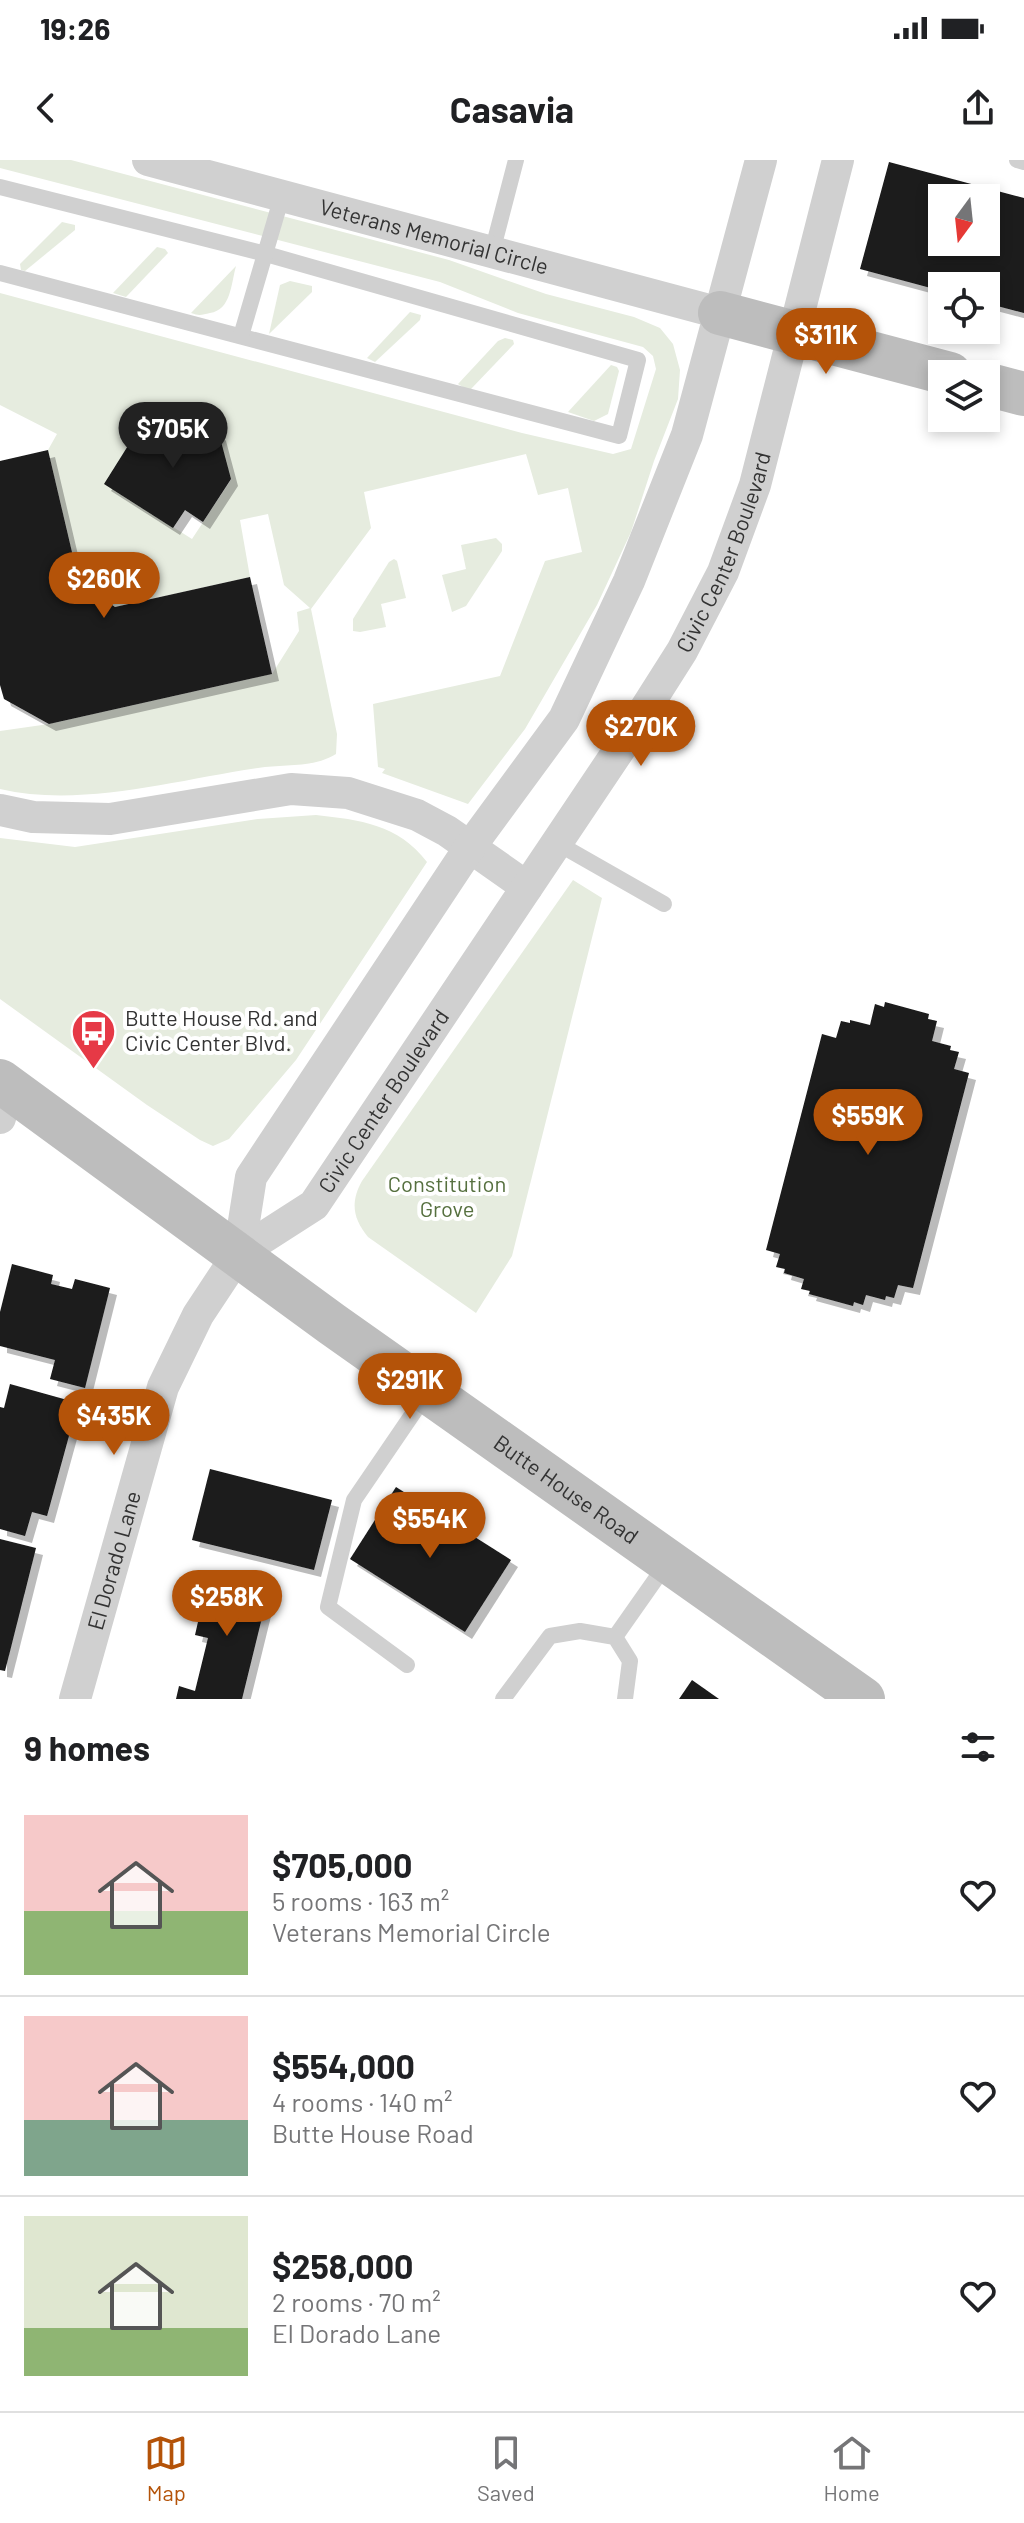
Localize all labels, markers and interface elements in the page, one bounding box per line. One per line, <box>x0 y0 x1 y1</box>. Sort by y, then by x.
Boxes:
text: 19:26 <box>40 10 110 46</box>
icon: back <box>24 86 68 130</box>
icon: share <box>956 86 1000 130</box>
text: Casavia <box>450 87 574 130</box>
north arrow <box>928 184 1000 256</box>
map controls <box>928 184 1000 432</box>
street label: Veterans Memorial Circle <box>317 192 552 279</box>
button: locate <box>928 272 1000 344</box>
pin: $311K <box>770 308 882 376</box>
text: $311K <box>794 318 858 349</box>
button: layers <box>928 360 1000 432</box>
pin: $705K <box>117 402 229 470</box>
text: $705K <box>137 412 209 443</box>
street label: Civic Center Boulevard <box>670 449 775 656</box>
pin: $260K <box>48 552 160 620</box>
text: $260K <box>67 562 141 593</box>
pin: $270K <box>585 700 697 768</box>
text: $270K <box>604 710 678 741</box>
place label: Butte House Rd. and Civic Center Blvd. <box>125 1004 318 1055</box>
street label: Civic Center Boulevard <box>312 1004 453 1197</box>
bus stop icon: Butte House Rd. and Civic Center Blvd. <box>70 1007 118 1070</box>
pin: $559K <box>812 1089 924 1157</box>
text: $559K <box>832 1099 904 1130</box>
park label: Constitution Grove <box>388 1170 506 1221</box>
pin: $291K <box>354 1353 466 1421</box>
text: $291K <box>376 1363 444 1394</box>
pin: $435K <box>58 1389 170 1457</box>
text: $435K <box>77 1399 151 1430</box>
street label: Butte House Road <box>489 1429 644 1548</box>
street label: El Dorado Lane <box>81 1488 145 1633</box>
pin: $554K <box>374 1492 486 1560</box>
text: $554K <box>393 1502 467 1533</box>
pin: $258K <box>171 1570 283 1638</box>
text: $258K <box>190 1580 264 1611</box>
icon: filters <box>956 1725 1000 1769</box>
text: 9 homes <box>24 1727 150 1768</box>
text: $705,000 <box>272 1844 412 1885</box>
icon: home <box>88 1847 184 1943</box>
icon: heart <box>956 1873 1000 1917</box>
text: 5 rooms · 163 m² <box>272 1885 449 1916</box>
text: Veterans Memorial Circle <box>272 1916 551 1947</box>
text: $554,000 <box>272 2045 415 2086</box>
icon: home <box>88 2048 184 2144</box>
icon: heart <box>956 2074 1000 2118</box>
text: 4 rooms · 140 m² <box>272 2086 452 2117</box>
text: Butte House Road <box>272 2117 474 2148</box>
text: $258,000 <box>272 2245 413 2286</box>
icon: home <box>88 2248 184 2344</box>
icon: heart <box>956 2274 1000 2318</box>
text: 2 rooms · 70 m² <box>272 2286 441 2317</box>
text: El Dorado Lane <box>272 2317 441 2348</box>
tab: Map <box>144 2431 188 2505</box>
tab: Saved <box>477 2431 535 2505</box>
tab: Home <box>823 2431 880 2505</box>

